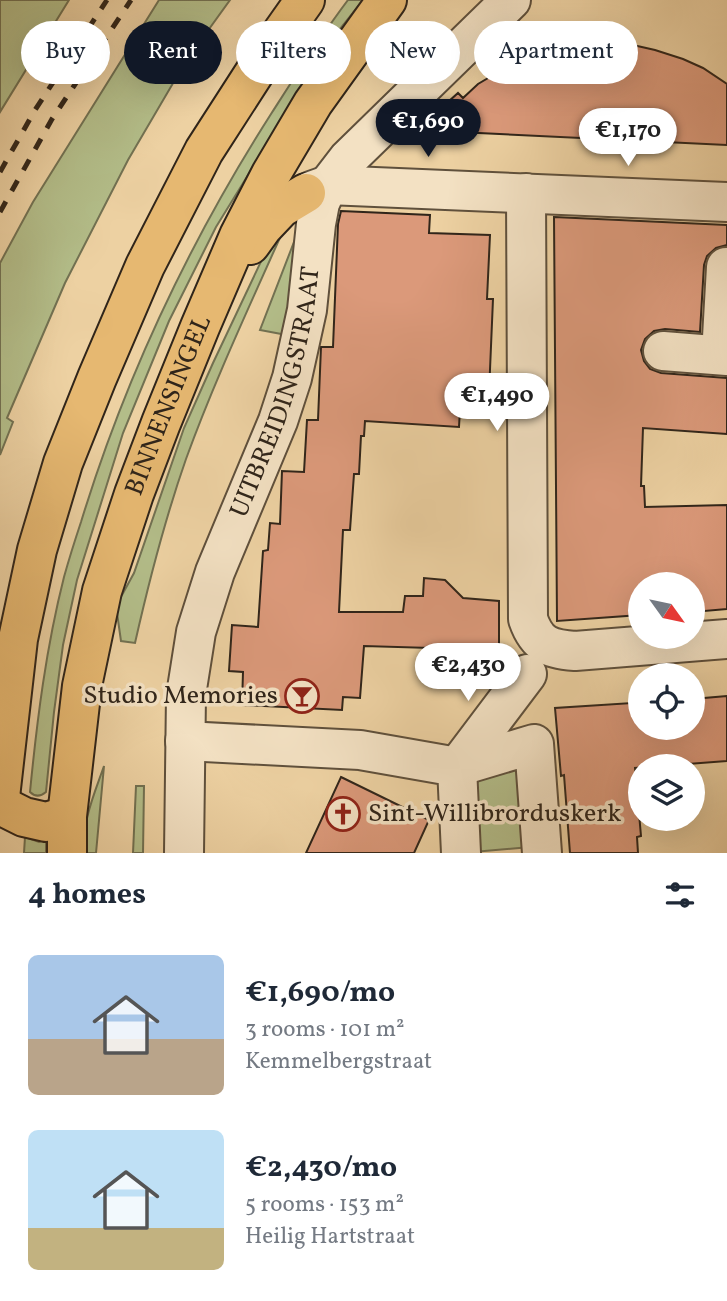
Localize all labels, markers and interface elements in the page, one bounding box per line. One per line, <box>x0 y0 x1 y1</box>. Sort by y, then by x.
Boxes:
chip: Buy <box>21 21 110 84</box>
chip: Rent <box>124 21 222 84</box>
chip: Filters <box>236 21 351 84</box>
chip: New <box>365 21 460 84</box>
chip: Apartment <box>474 21 638 84</box>
pin: €1,690 <box>371 100 485 159</box>
text: €1,690 <box>392 106 464 138</box>
pin: €1,170 <box>571 108 685 168</box>
text: €1,170 <box>595 115 661 147</box>
street label: UITBREIDINGSTRAAT <box>222 265 329 523</box>
street label: BINNENSINGEL <box>117 310 221 501</box>
pin: €1,490 <box>440 374 554 433</box>
text: €1,490 <box>460 380 534 412</box>
north arrow <box>628 572 705 649</box>
map controls <box>628 572 705 831</box>
pin: €2,430 <box>411 644 525 703</box>
text: €2,430 <box>431 650 505 682</box>
button: locate <box>628 663 705 740</box>
bar icon: Studio Memories <box>283 677 321 715</box>
place label: Studio Memories <box>83 678 278 714</box>
button: layers <box>628 754 705 831</box>
church icon: Sint-Willibrorduskerk <box>324 795 362 833</box>
place label: Sint-Willibrorduskerk <box>368 796 621 832</box>
text: 4 homes <box>28 874 146 916</box>
icon: filters <box>661 876 699 914</box>
text: €1,690/mo <box>245 972 395 1014</box>
icon: home <box>84 983 168 1067</box>
text: 3 rooms · 101 m² <box>245 1014 405 1046</box>
text: Kemmelbergstraat <box>245 1046 432 1078</box>
text: €2,430/mo <box>245 1147 397 1189</box>
icon: home <box>84 1158 168 1242</box>
text: 5 rooms · 153 m² <box>245 1189 404 1221</box>
text: Heilig Hartstraat <box>245 1221 415 1253</box>

